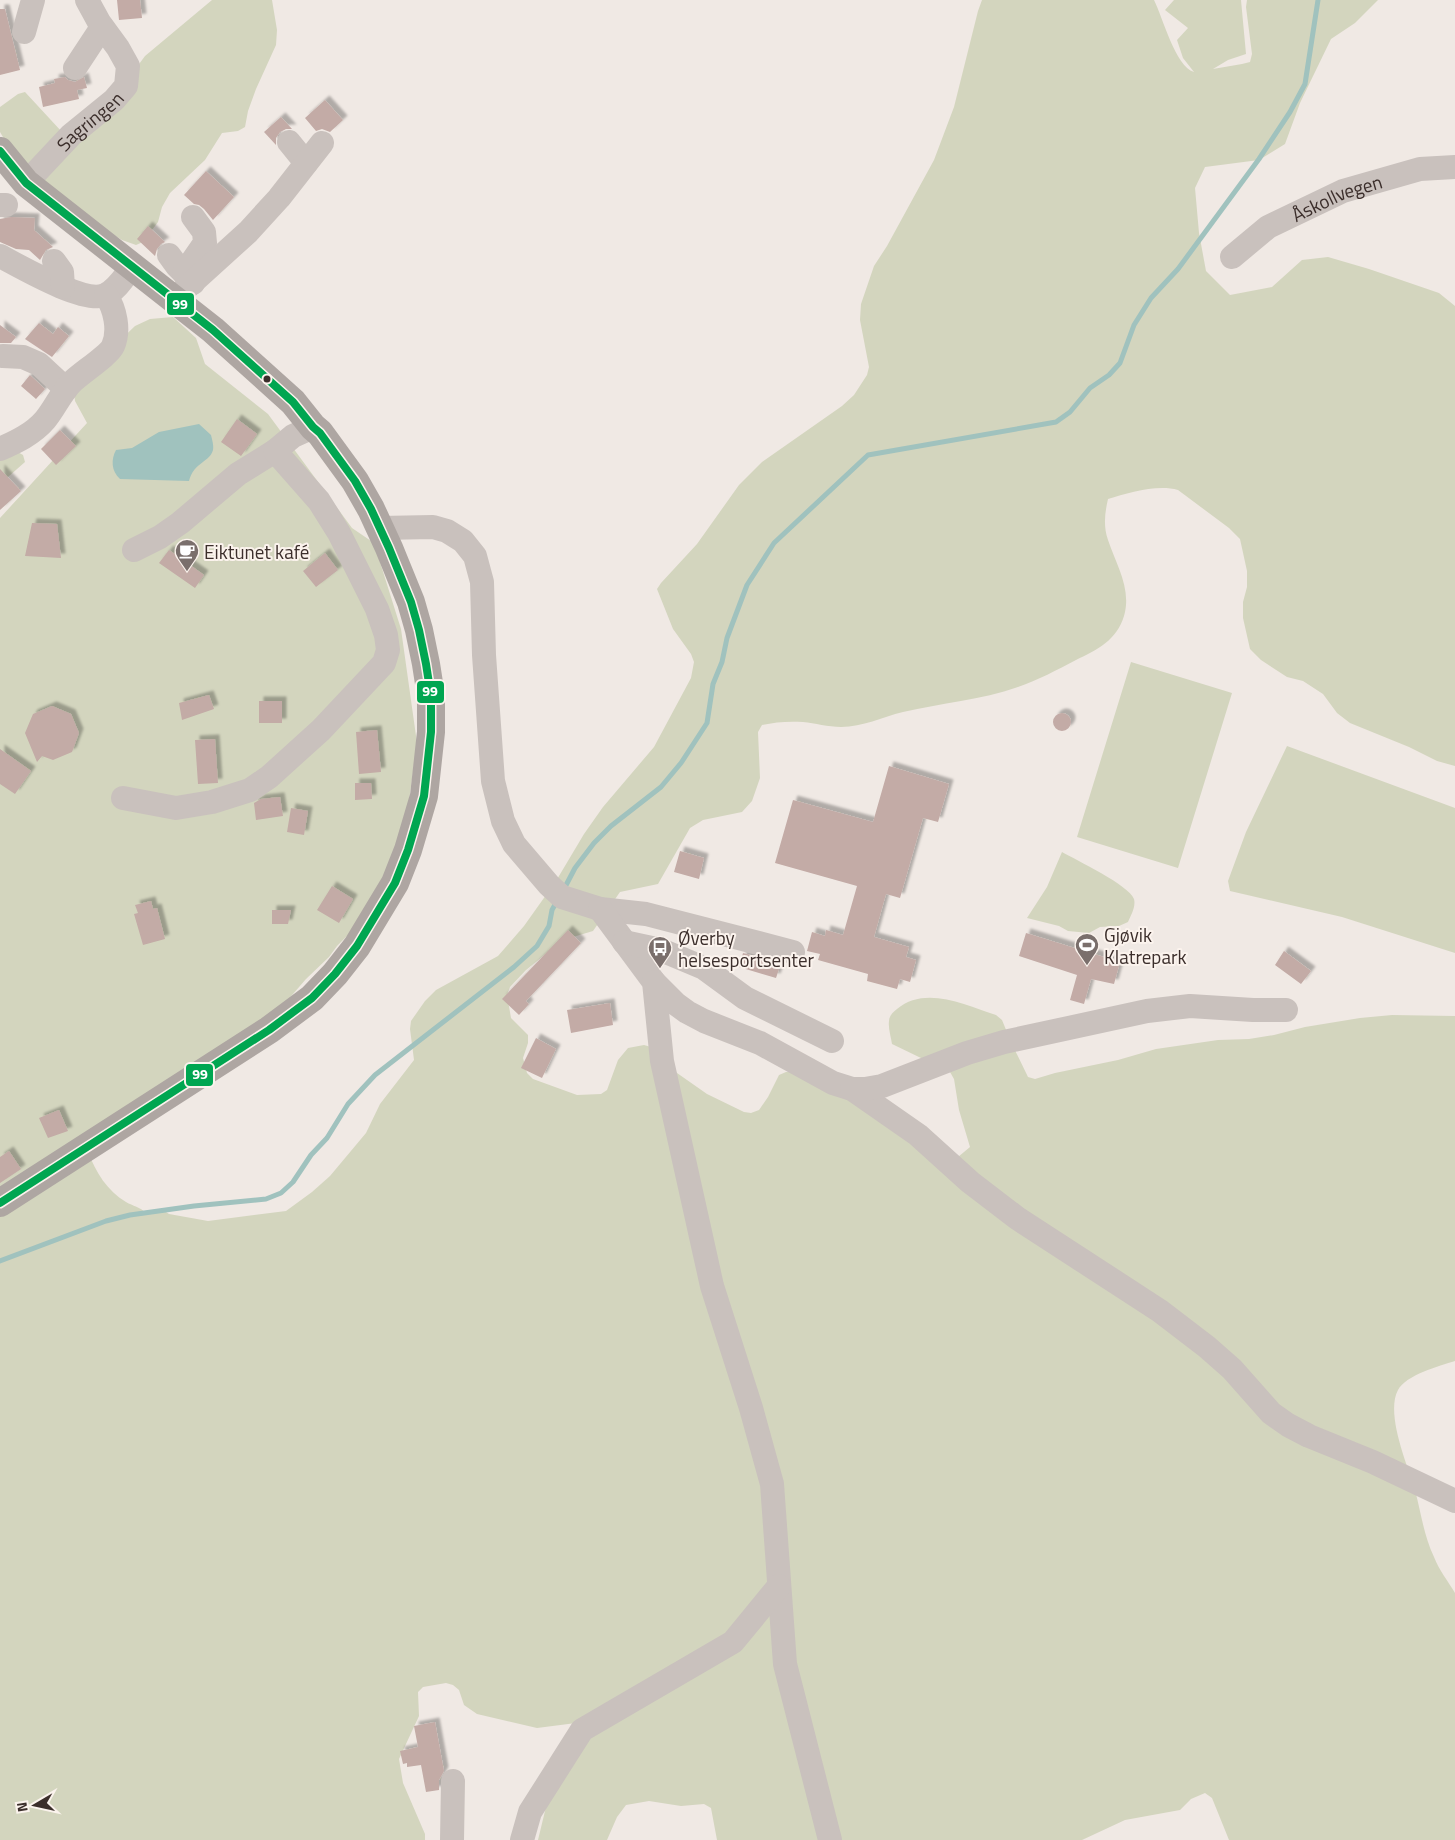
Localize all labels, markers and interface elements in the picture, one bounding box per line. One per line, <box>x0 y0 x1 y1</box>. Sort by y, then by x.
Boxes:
street label: Sagringen <box>49 85 130 157</box>
street label: Åskollvegen <box>1286 166 1385 228</box>
line badge: 99 <box>166 292 195 316</box>
text: 99 <box>172 293 188 314</box>
unlabelled marker <box>262 374 272 384</box>
place label: Eiktunet kafé <box>204 537 309 566</box>
cafe icon: Eiktunet kafé <box>174 538 200 572</box>
line badge: 99 <box>416 680 445 704</box>
text: 99 <box>422 680 438 701</box>
place label: Gjøvik Klatrepark <box>1104 920 1187 971</box>
place label: Øverby helsesportsenter <box>678 923 815 974</box>
sports icon: Gjøvik Klatrepark <box>1074 932 1100 966</box>
bus stop icon: Øverby helsesportsenter <box>647 935 673 969</box>
line badge: 99 <box>185 1063 214 1087</box>
text: 99 <box>192 1063 208 1084</box>
north arrow <box>10 1780 60 1830</box>
text: N <box>11 1801 33 1814</box>

